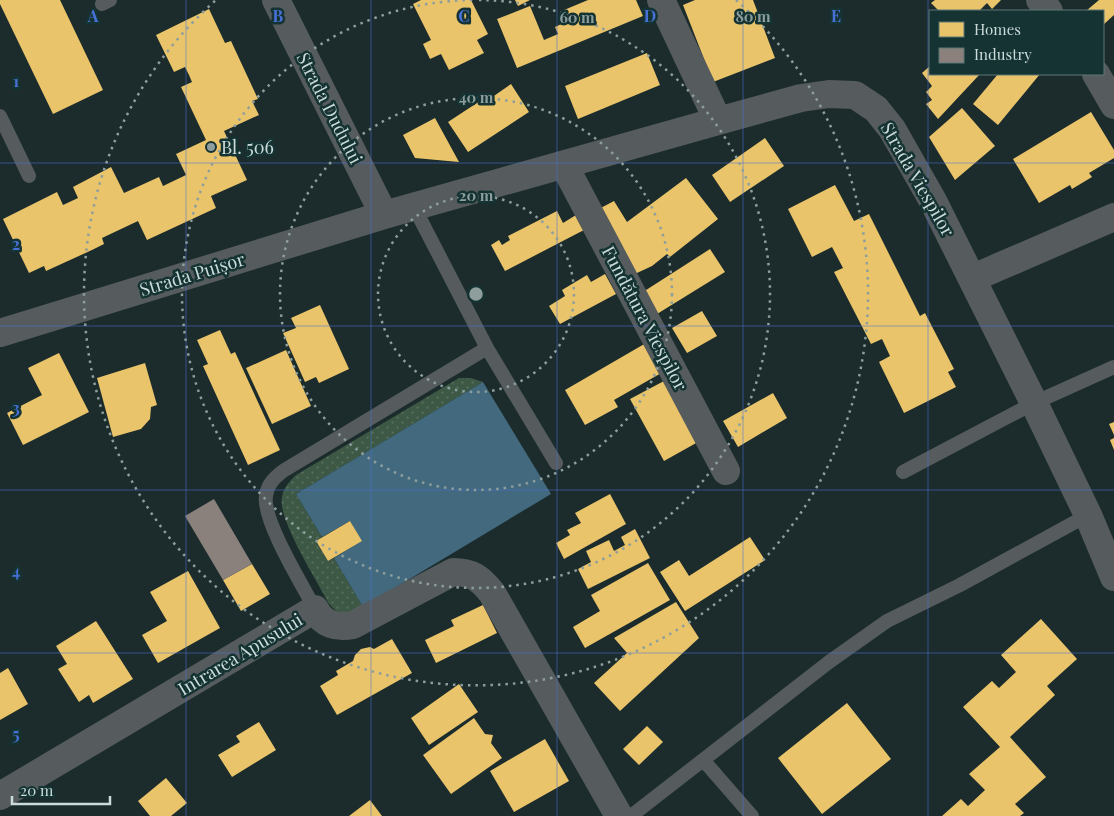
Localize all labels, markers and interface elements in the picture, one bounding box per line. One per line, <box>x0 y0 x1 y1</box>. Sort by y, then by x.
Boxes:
text: A <box>87 5 99 26</box>
text: B <box>273 5 284 26</box>
text: C <box>458 5 470 26</box>
text: D <box>644 5 656 26</box>
text: E <box>831 5 841 26</box>
text: 80 m <box>735 6 771 26</box>
text: 60 m <box>559 7 595 27</box>
legend <box>929 10 1104 75</box>
text: Homes <box>974 19 1021 39</box>
text: Industry <box>974 44 1032 64</box>
street label: Strada Dudului <box>292 48 368 168</box>
text: 1 <box>13 70 19 91</box>
text: 40 m <box>459 87 494 107</box>
street label: Strada Viespilor <box>876 118 960 240</box>
place label: Bl. 506 <box>221 135 274 159</box>
marker: Bl. 506 <box>205 141 217 153</box>
text: 20 m <box>459 185 494 205</box>
text: 2 <box>12 233 20 254</box>
street label: Fundătura Viespilor <box>597 242 693 394</box>
street label: Strada Puișor <box>136 247 248 301</box>
centre of rings <box>467 285 485 303</box>
text: 3 <box>12 397 20 418</box>
text: 4 <box>12 560 20 581</box>
street label: Intrarea Apusului <box>173 607 307 701</box>
text: 5 <box>12 723 20 744</box>
scale bar <box>12 774 110 806</box>
text: 20 m <box>20 780 54 800</box>

